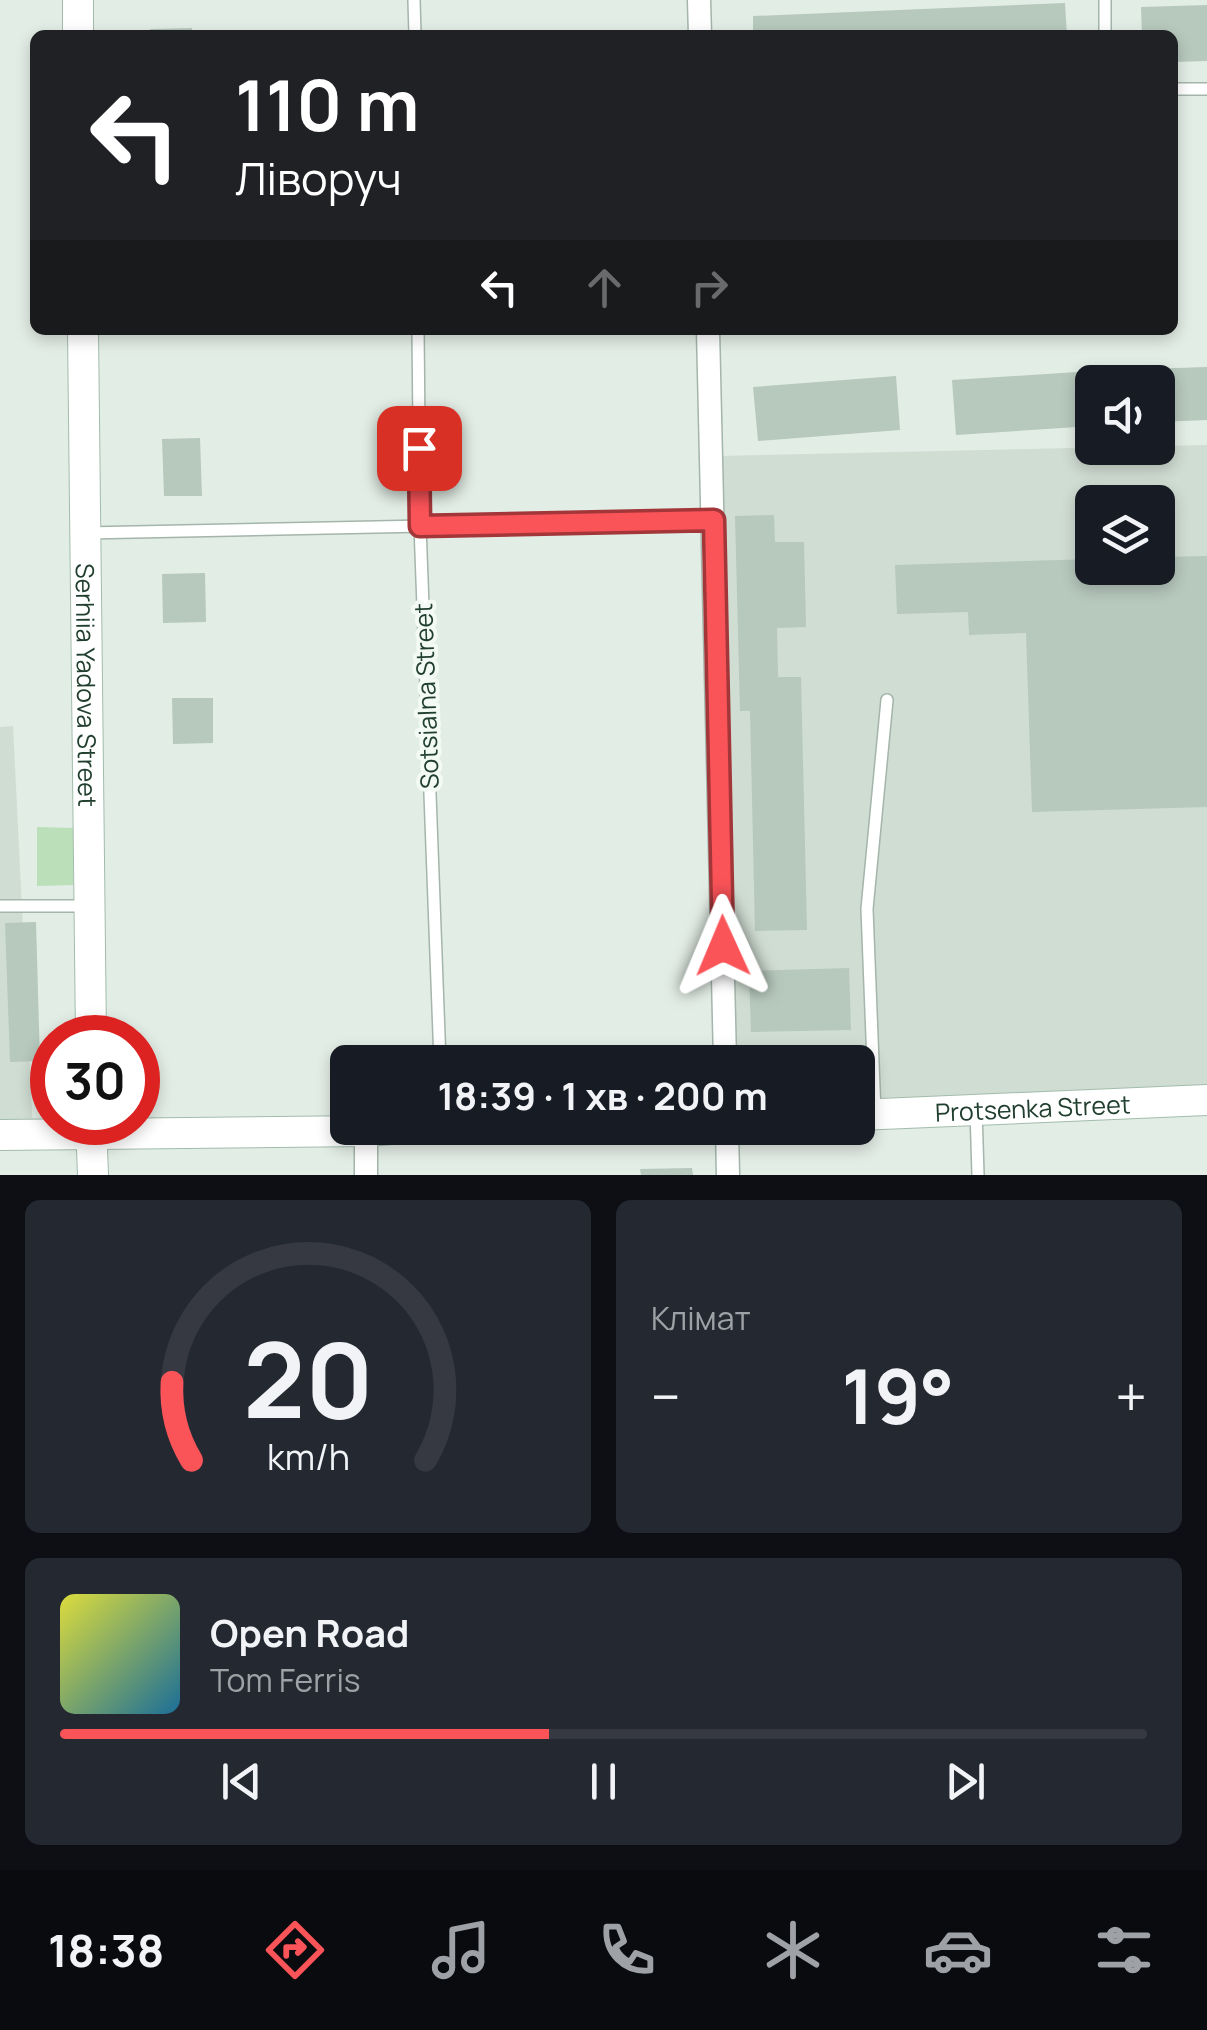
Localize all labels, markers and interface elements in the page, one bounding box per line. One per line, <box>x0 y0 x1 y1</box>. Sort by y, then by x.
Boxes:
text: 110 m <box>235 56 419 152</box>
icon: left <box>70 70 200 200</box>
text: Ліворуч <box>235 147 402 209</box>
icon: left <box>472 260 527 315</box>
icon: ahead <box>577 260 632 315</box>
icon: right <box>682 260 737 315</box>
map controls <box>1075 365 1175 585</box>
button: sound <box>1075 365 1175 465</box>
pin <box>377 406 462 491</box>
icon: arrive <box>392 421 447 476</box>
button: layers <box>1075 485 1175 585</box>
street label: Serhiia Yadova Street <box>68 563 106 807</box>
street label: Sotsialna Street <box>405 602 447 790</box>
position arrow <box>671 894 775 998</box>
speed limit sign: 30 <box>30 1015 160 1145</box>
text: 18:39 · 1 хв · 200 m <box>437 1069 768 1121</box>
street label: Protsenka Street <box>934 1086 1131 1129</box>
text: Клімат <box>651 1296 751 1340</box>
text: 20 <box>243 1307 373 1449</box>
text: 19° <box>841 1344 955 1447</box>
text: − <box>651 1358 681 1434</box>
text: + <box>1115 1358 1147 1434</box>
text: km/h <box>266 1432 350 1481</box>
text: Open Road <box>210 1606 409 1658</box>
text: Tom Ferris <box>210 1658 361 1702</box>
icon: previous <box>214 1754 269 1809</box>
icon: pause <box>576 1754 631 1809</box>
icon: next <box>938 1754 993 1809</box>
icon: directions <box>260 1915 330 1985</box>
icon: music <box>426 1915 496 1985</box>
icon: phone <box>592 1915 662 1985</box>
icon: climate <box>758 1915 828 1985</box>
icon: car <box>923 1915 993 1985</box>
icon: filters <box>1089 1915 1159 1985</box>
text: 18:38 <box>48 1919 164 1981</box>

